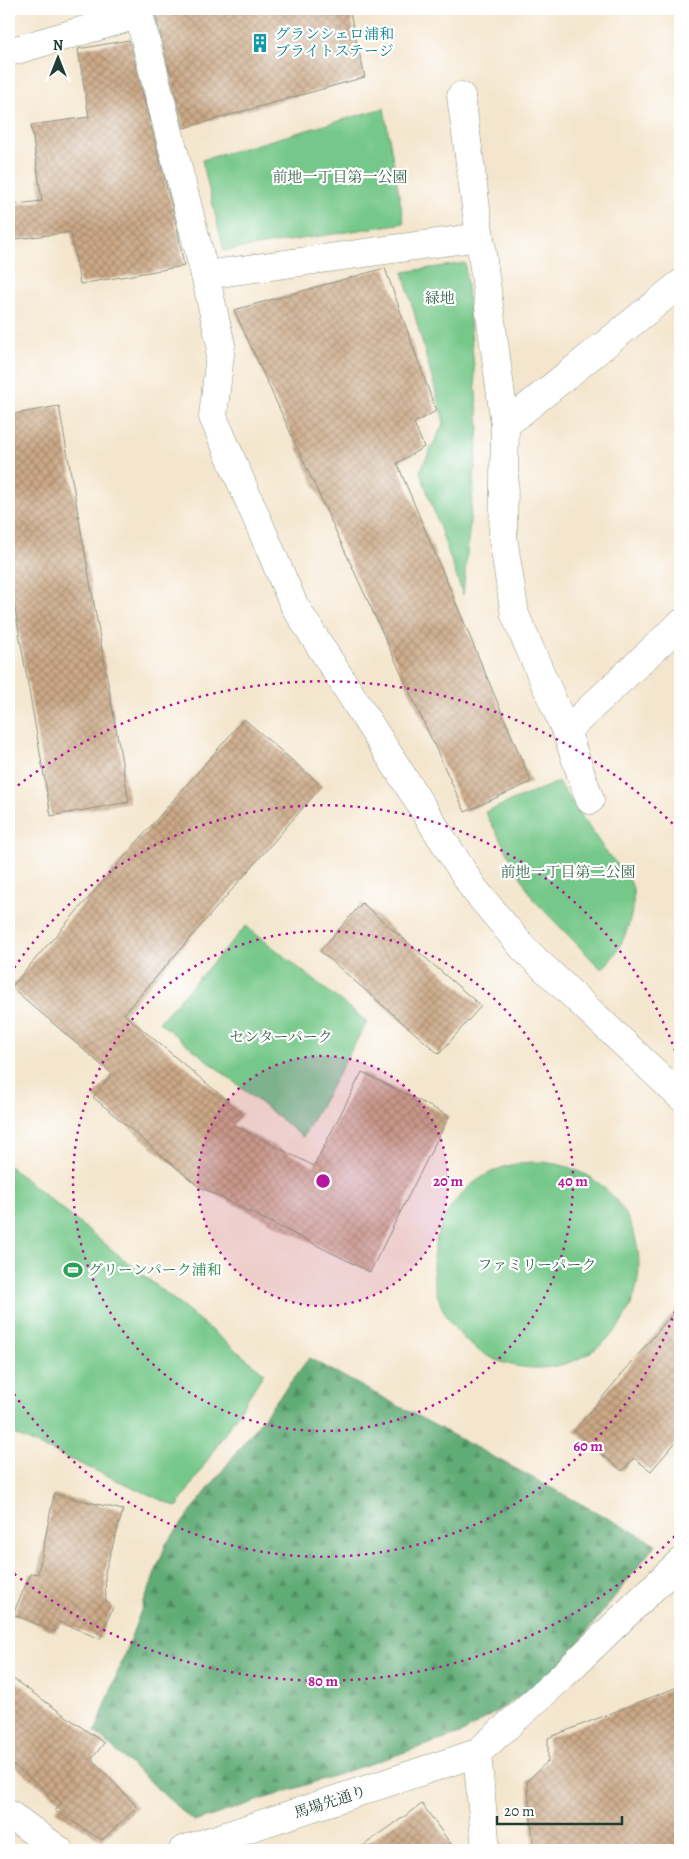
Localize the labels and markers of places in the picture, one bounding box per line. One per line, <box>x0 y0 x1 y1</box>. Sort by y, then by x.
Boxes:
place label: グランシェロ浦和 ブライトステージ <box>275 24 394 61</box>
building icon: グランシェロ浦和 ブライトステージ <box>249 32 271 54</box>
centre of rings <box>314 1172 332 1190</box>
sports icon: グリーンパーク浦和 <box>62 1259 84 1281</box>
place label: グリーンパーク浦和 <box>88 1260 222 1280</box>

